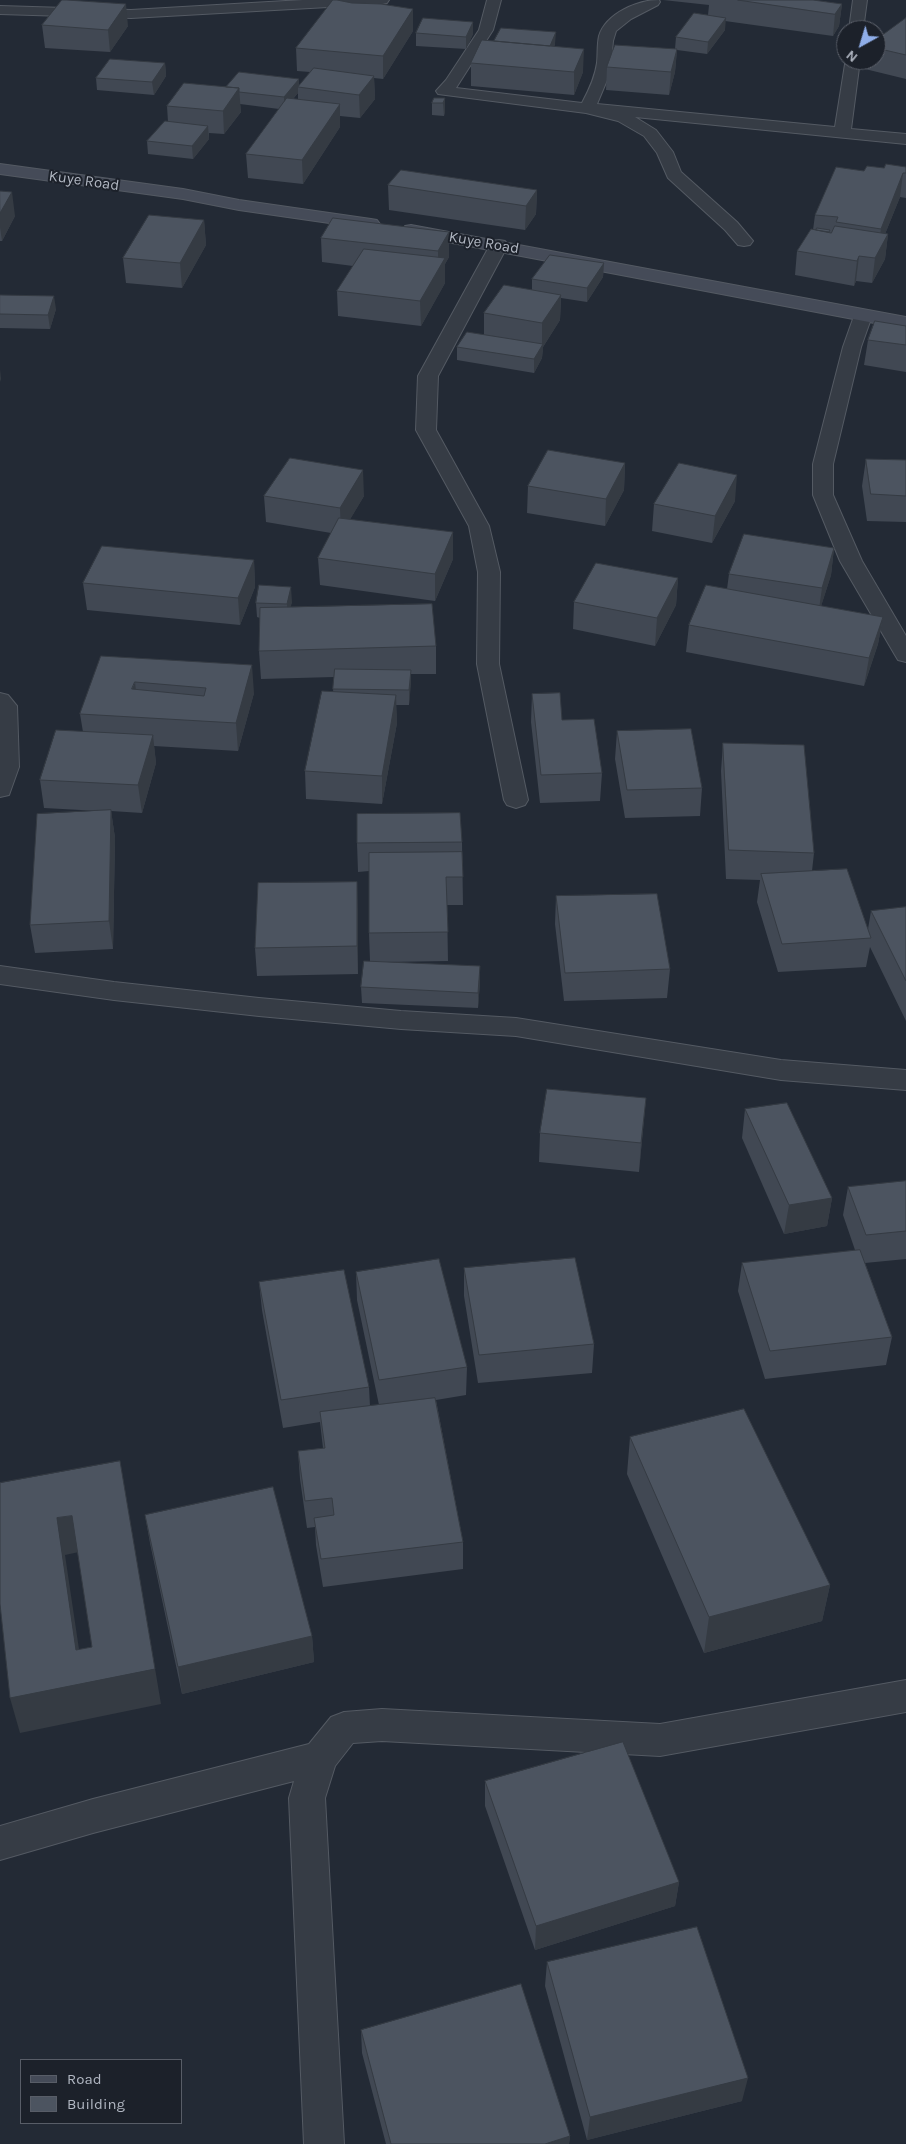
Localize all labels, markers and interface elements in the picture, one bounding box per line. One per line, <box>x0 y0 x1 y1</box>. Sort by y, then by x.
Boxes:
north arrow <box>836 20 886 70</box>
text: N <box>843 47 861 66</box>
street label: Kuye Road <box>48 167 120 195</box>
street label: Kuye Road <box>447 228 521 258</box>
legend <box>20 2059 182 2124</box>
text: Road <box>67 2070 102 2088</box>
text: Building <box>67 2095 125 2113</box>

